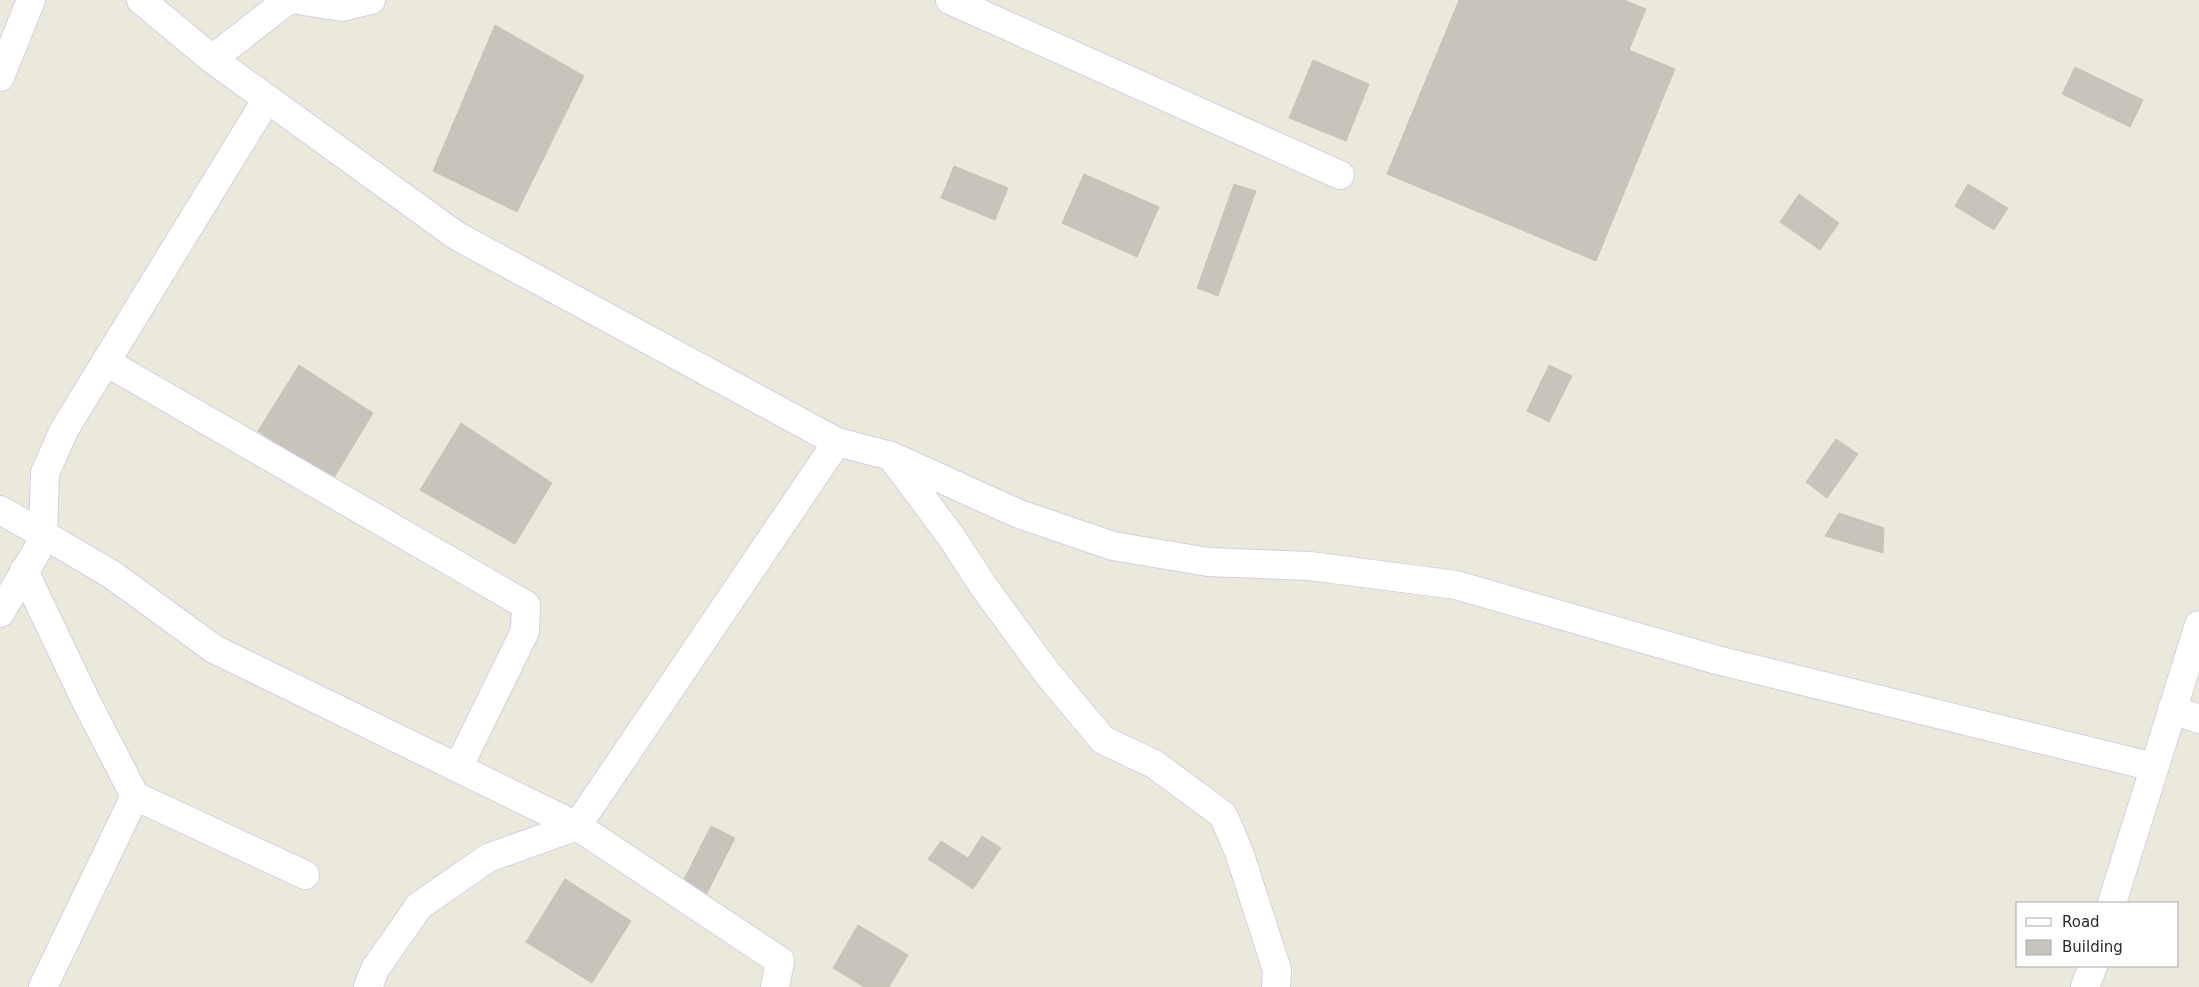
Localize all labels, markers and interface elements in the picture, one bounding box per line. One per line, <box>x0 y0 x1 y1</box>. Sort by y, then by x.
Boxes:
legend <box>2016 902 2179 967</box>
text: Road <box>2062 913 2100 931</box>
text: Building <box>2062 938 2123 956</box>

